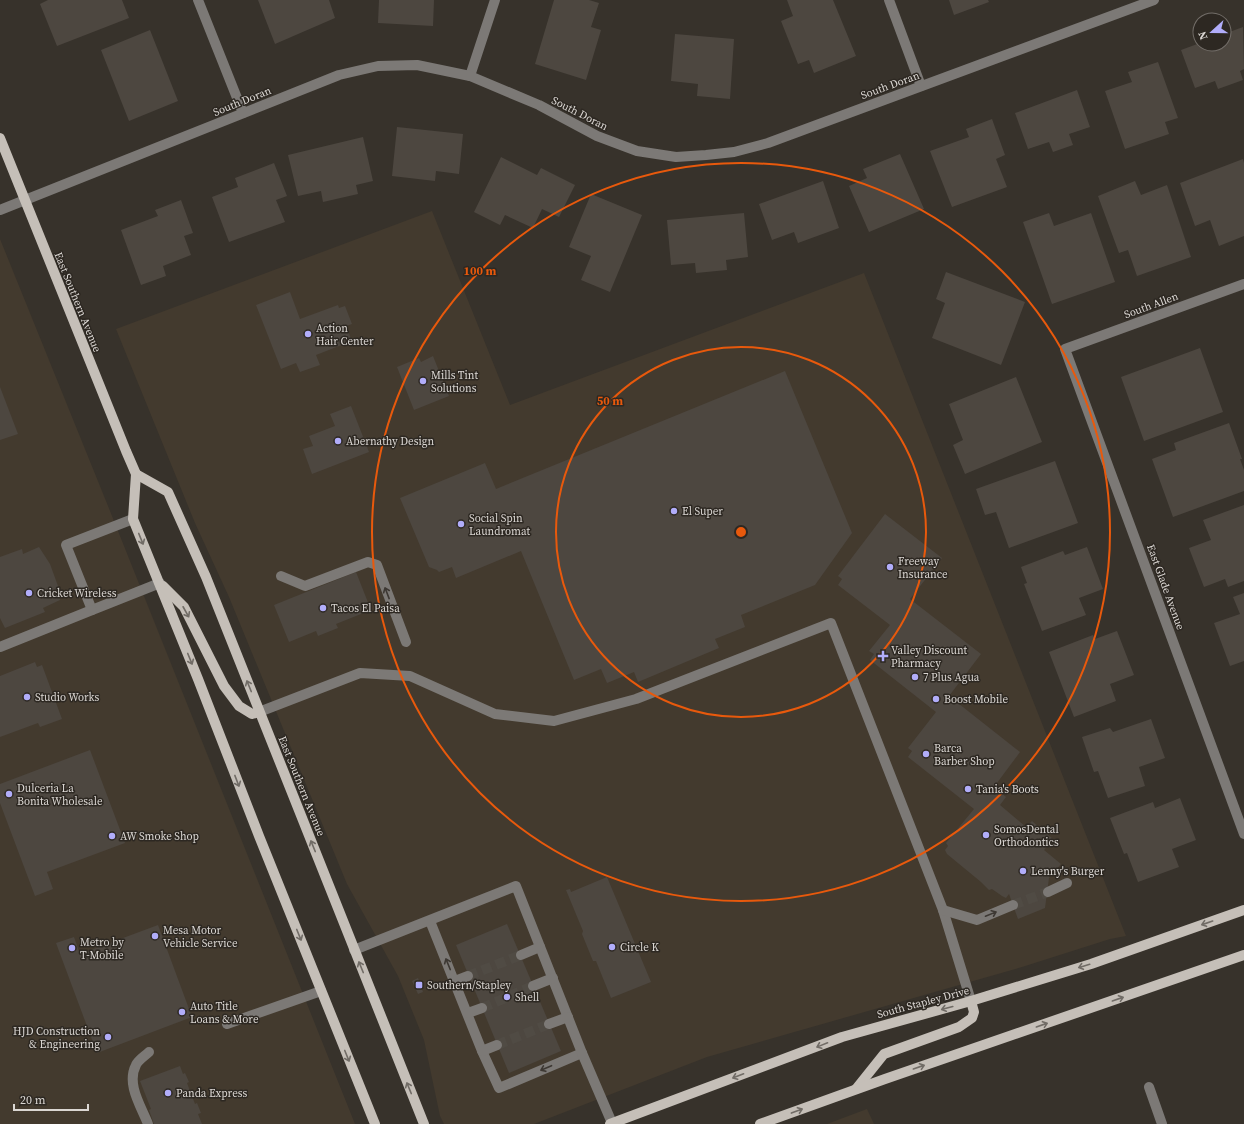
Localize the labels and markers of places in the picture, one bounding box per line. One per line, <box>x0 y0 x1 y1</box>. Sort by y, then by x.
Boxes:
place label: Action Hair Center <box>316 321 374 349</box>
marker: Action Hair Center <box>303 329 313 339</box>
place label: Mills Tint Solutions <box>431 368 478 396</box>
marker: Mills Tint Solutions <box>418 376 428 386</box>
place label: Abernathy Design <box>346 434 434 449</box>
marker: Abernathy Design <box>333 436 343 446</box>
place label: El Super <box>682 504 723 519</box>
marker: El Super <box>669 506 679 516</box>
place label: Social Spin Laundromat <box>469 511 531 539</box>
marker: Social Spin Laundromat <box>456 519 466 529</box>
centre of rings <box>734 525 748 539</box>
place label: Freeway Insurance <box>898 554 948 582</box>
marker: Freeway Insurance <box>885 562 895 572</box>
place label: Cricket Wireless <box>37 586 117 601</box>
marker: Cricket Wireless <box>24 588 34 598</box>
place label: Tacos El Paisa <box>331 601 400 616</box>
marker: Tacos El Paisa <box>318 603 328 613</box>
place label: Valley Discount Pharmacy <box>891 643 968 671</box>
marker: Valley Discount Pharmacy <box>878 651 888 661</box>
place label: 7 Plus Agua <box>923 670 980 685</box>
marker: 7 Plus Agua <box>910 672 920 682</box>
place label: Studio Works <box>35 690 99 705</box>
marker: Studio Works <box>22 692 32 702</box>
place label: Boost Mobile <box>944 692 1008 707</box>
marker: Boost Mobile <box>931 694 941 704</box>
place label: Barca Barber Shop <box>934 741 995 769</box>
marker: Barca Barber Shop <box>921 749 931 759</box>
place label: Dulceria La Bonita Wholesale <box>17 781 103 809</box>
place label: Tania's Boots <box>976 782 1039 797</box>
marker: Tania's Boots <box>963 784 973 794</box>
marker: Dulceria La Bonita Wholesale <box>4 789 14 799</box>
place label: SomosDental Orthodontics <box>994 822 1059 850</box>
place label: AW Smoke Shop <box>120 829 199 844</box>
marker: SomosDental Orthodontics <box>981 830 991 840</box>
marker: AW Smoke Shop <box>107 831 117 841</box>
place label: Lenny's Burger <box>1031 864 1105 879</box>
marker: Lenny's Burger <box>1018 866 1028 876</box>
place label: Mesa Motor Vehicle Service <box>163 923 238 951</box>
marker: Mesa Motor Vehicle Service <box>150 931 160 941</box>
place label: Metro by T-Mobile <box>80 935 124 963</box>
place label: Circle K <box>620 940 659 955</box>
marker: Circle K <box>607 942 617 952</box>
marker: Metro by T-Mobile <box>67 943 77 953</box>
place label: Southern/Stapley <box>427 978 511 993</box>
marker: Southern/Stapley <box>414 980 424 990</box>
place label: Shell <box>515 990 539 1005</box>
marker: Shell <box>502 992 512 1002</box>
place label: Auto Title Loans & More <box>190 999 259 1027</box>
marker: Auto Title Loans & More <box>177 1007 187 1017</box>
place label: HJD Construction & Engineering <box>13 1024 100 1052</box>
marker: HJD Construction & Engineering <box>103 1032 113 1042</box>
place label: Panda Express <box>176 1086 248 1101</box>
marker: Panda Express <box>163 1088 173 1098</box>

